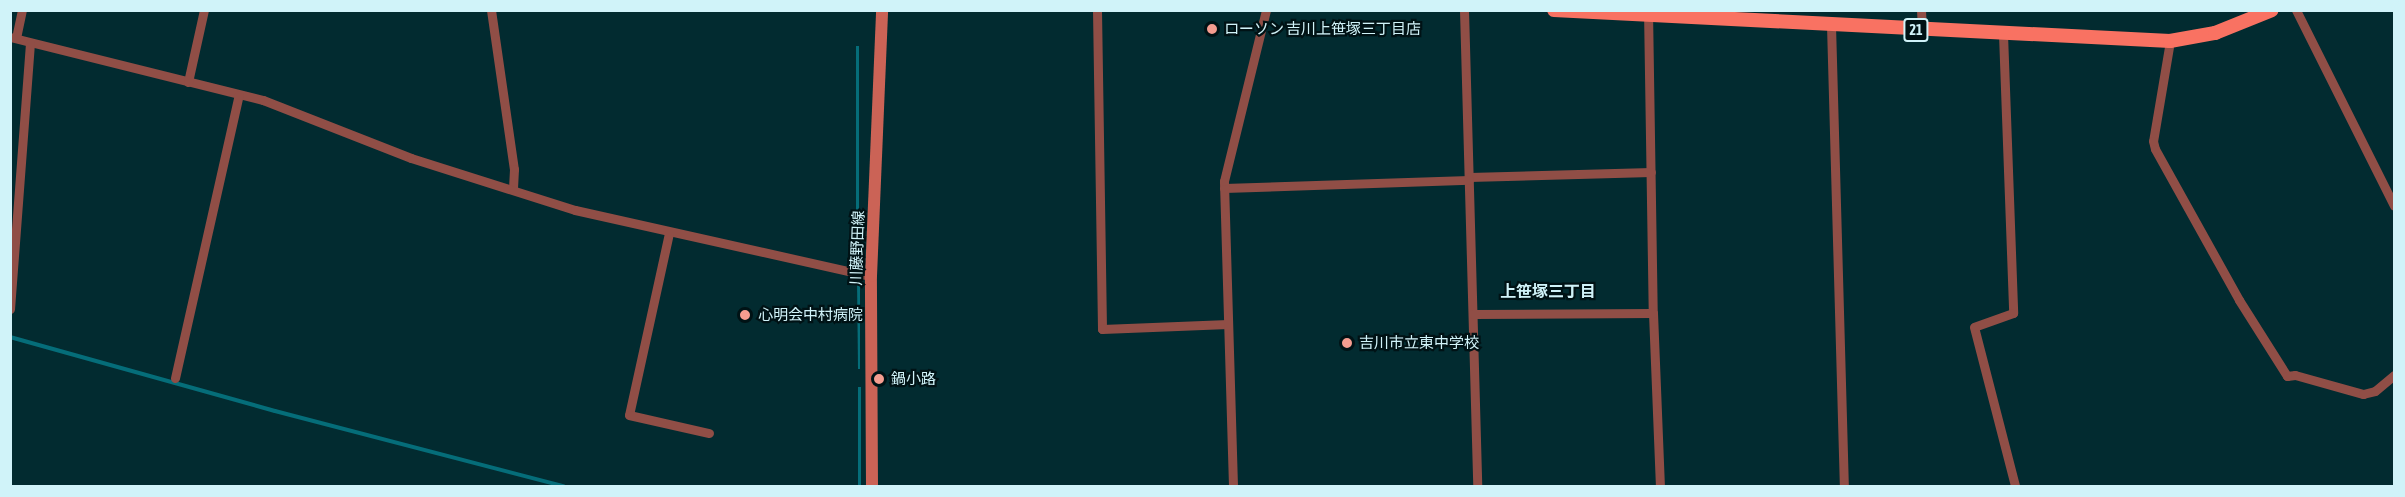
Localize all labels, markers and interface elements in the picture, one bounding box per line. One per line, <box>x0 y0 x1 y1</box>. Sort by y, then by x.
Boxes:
road number: 21 <box>1902 19 1930 41</box>
place label: ローソン 吉川上笹塚三丁目店 <box>1224 20 1421 38</box>
marker: ローソン 吉川上笹塚三丁目店 <box>1205 22 1219 36</box>
street label: 川藤野田線 <box>847 210 867 286</box>
district label: 上笹塚三丁目 <box>1500 281 1596 301</box>
marker: 心明会中村病院 <box>736 306 754 324</box>
place label: 心明会中村病院 <box>758 306 863 324</box>
place label: 吉川市立東中学校 <box>1359 334 1479 352</box>
marker: 吉川市立東中学校 <box>1340 336 1354 350</box>
place label: 鍋小路 <box>891 370 936 388</box>
marker: 鍋小路 <box>872 372 886 386</box>

